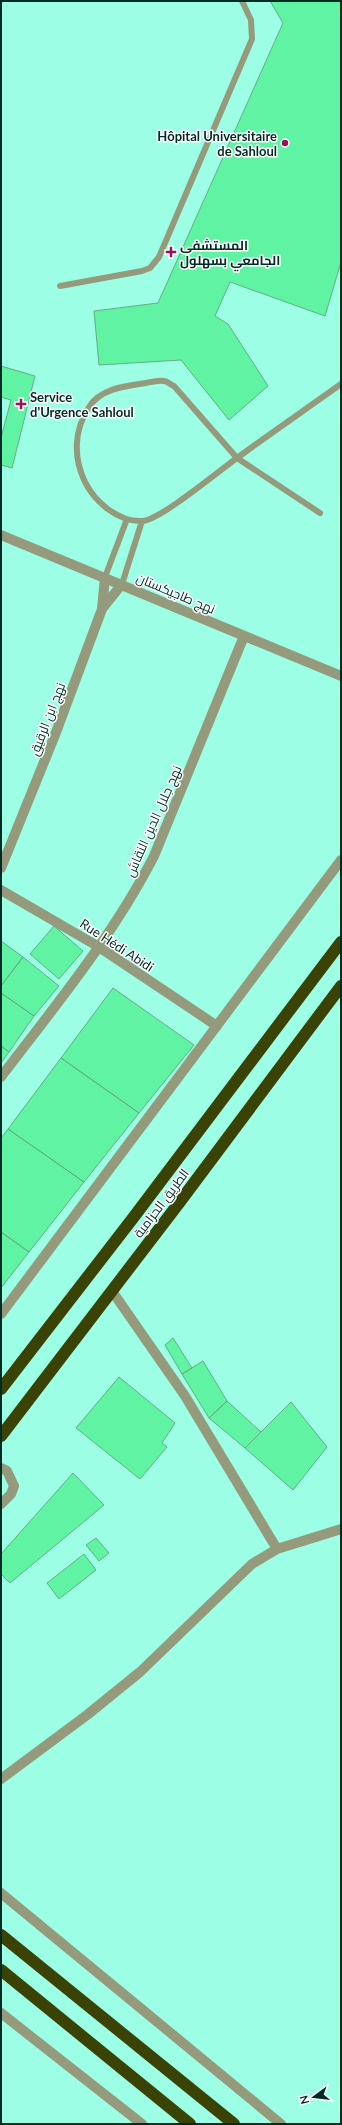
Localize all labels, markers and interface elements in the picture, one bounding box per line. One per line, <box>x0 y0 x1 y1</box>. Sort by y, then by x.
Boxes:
place label: Hôpital Universitaire de Sahloul <box>157 128 277 159</box>
marker: Hôpital Universitaire de Sahloul <box>280 138 290 148</box>
place label: المستشفى الجامعي بسهلول <box>180 237 280 272</box>
marker: المستشفى الجامعي بسهلول <box>165 246 177 258</box>
place label: Service d'Urgence Sahloul <box>30 389 134 420</box>
marker: Service d'Urgence Sahloul <box>15 398 27 410</box>
street label: نهج طاجيكستان <box>134 569 218 618</box>
street label: نهج ابن الرقيق <box>26 680 69 758</box>
street label: نهج جلال الدين النقاش <box>121 763 186 880</box>
street label: Rue Hédi Abidi <box>77 915 157 975</box>
street label: الطريق الحزامية <box>130 1165 192 1241</box>
north arrow <box>294 2077 334 2117</box>
text: N <box>296 2094 311 2105</box>

